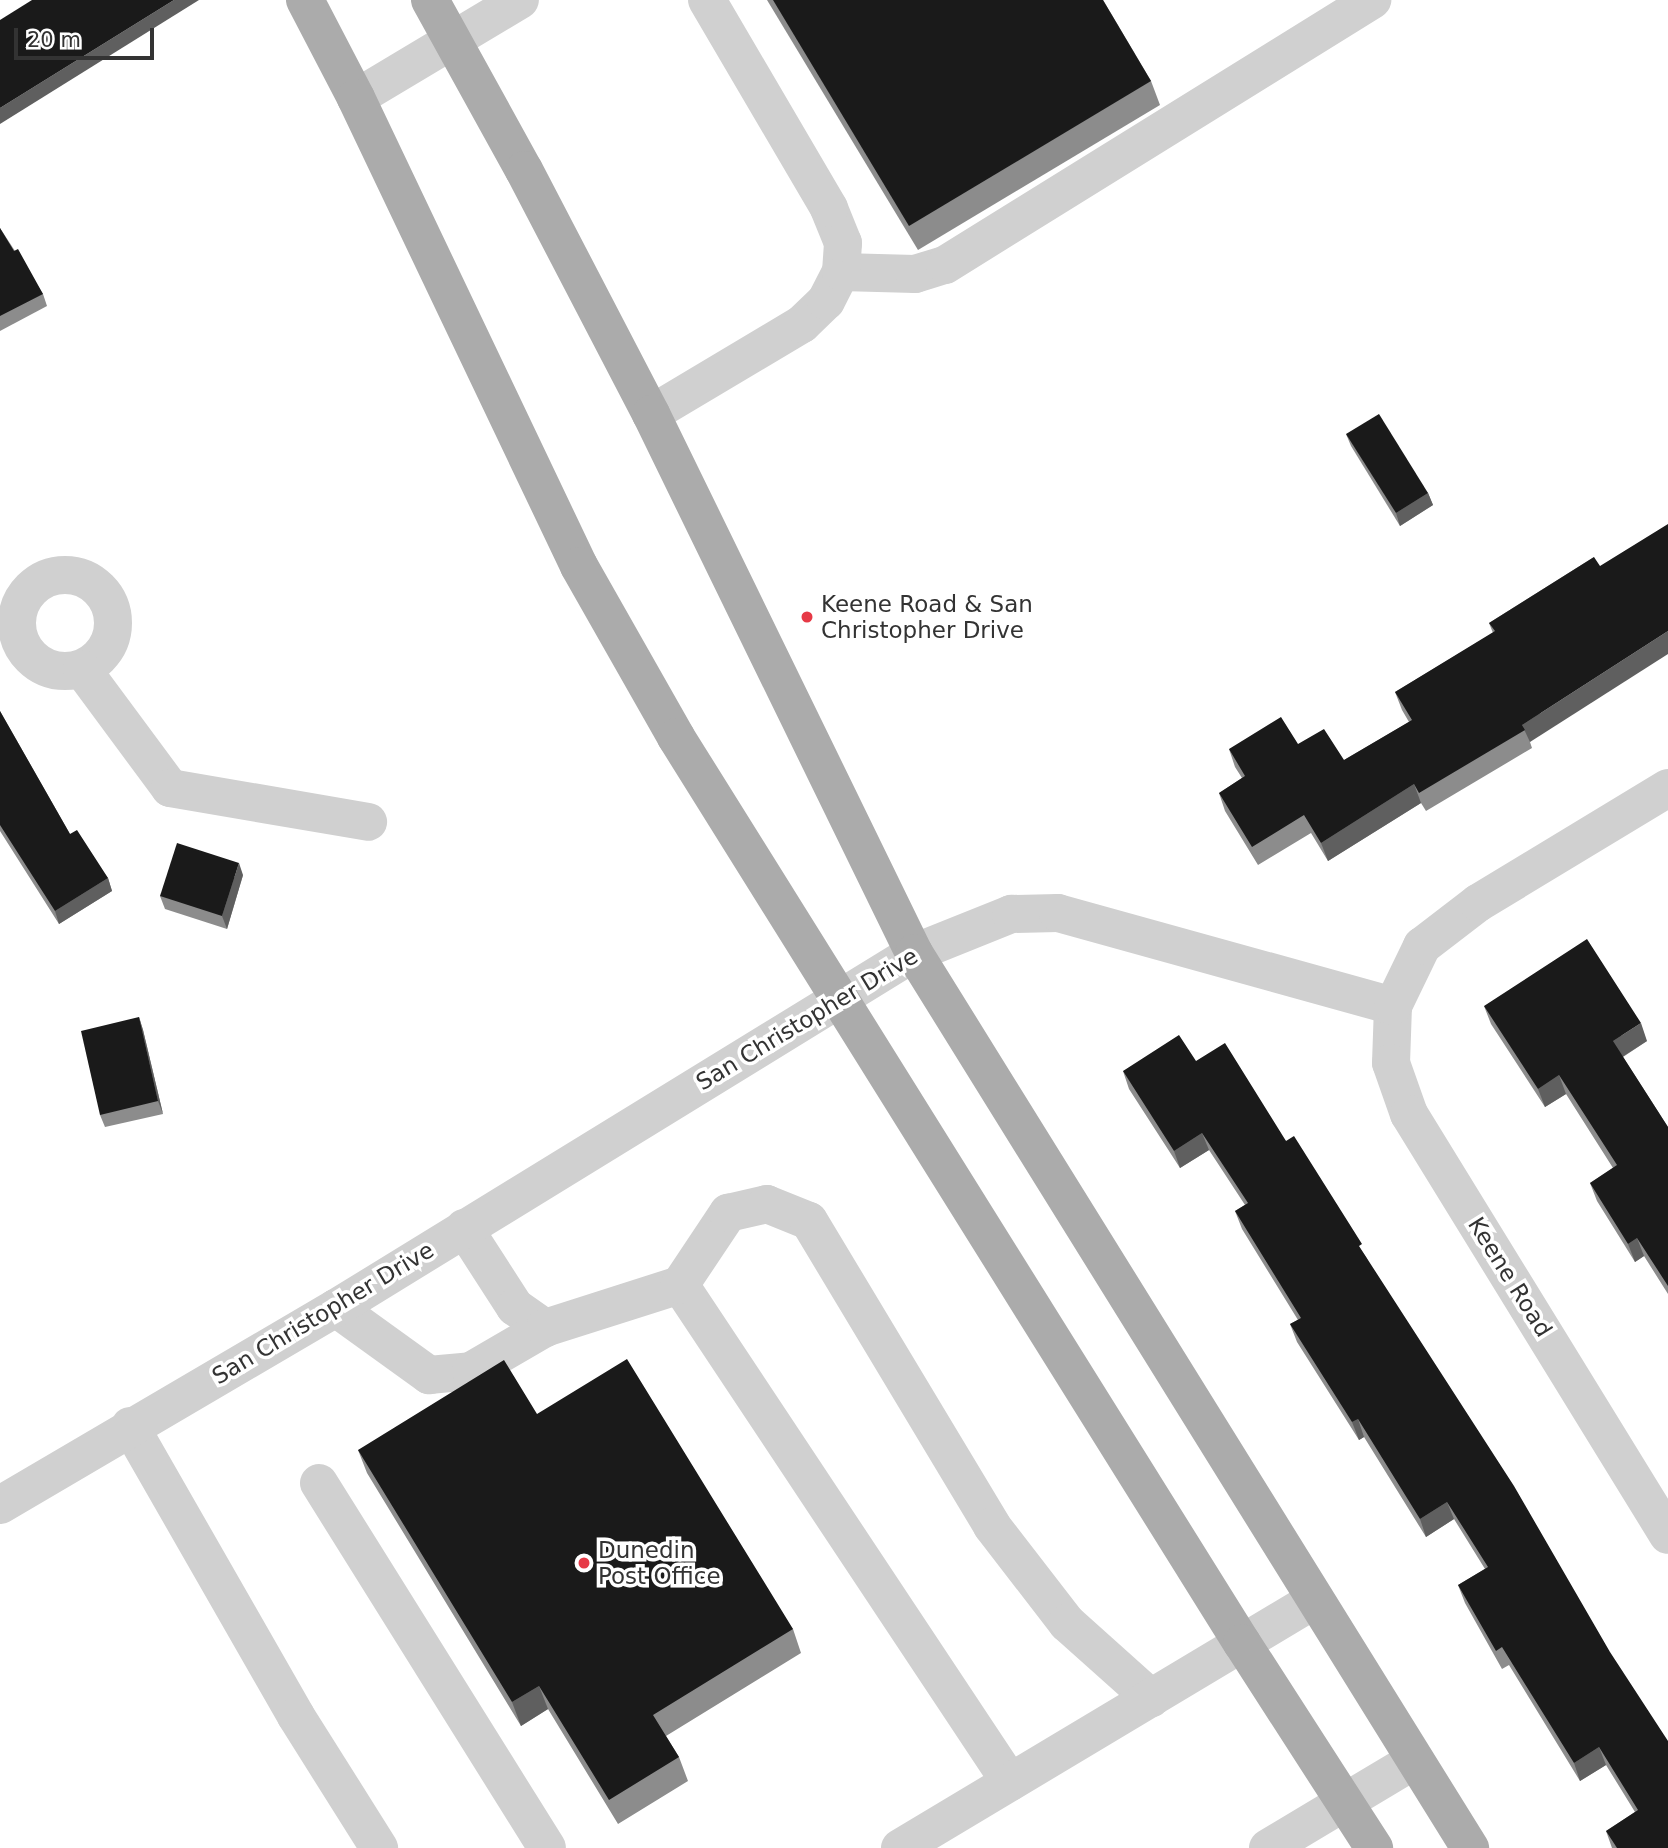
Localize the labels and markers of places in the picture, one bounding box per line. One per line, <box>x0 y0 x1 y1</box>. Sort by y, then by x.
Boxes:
place label: Keene Road & San Christopher Drive <box>821 590 1033 644</box>
marker: Keene Road & San Christopher Drive <box>799 609 815 625</box>
place label: Dunedin Post Office <box>598 1536 721 1590</box>
marker: Dunedin Post Office <box>576 1555 592 1571</box>

